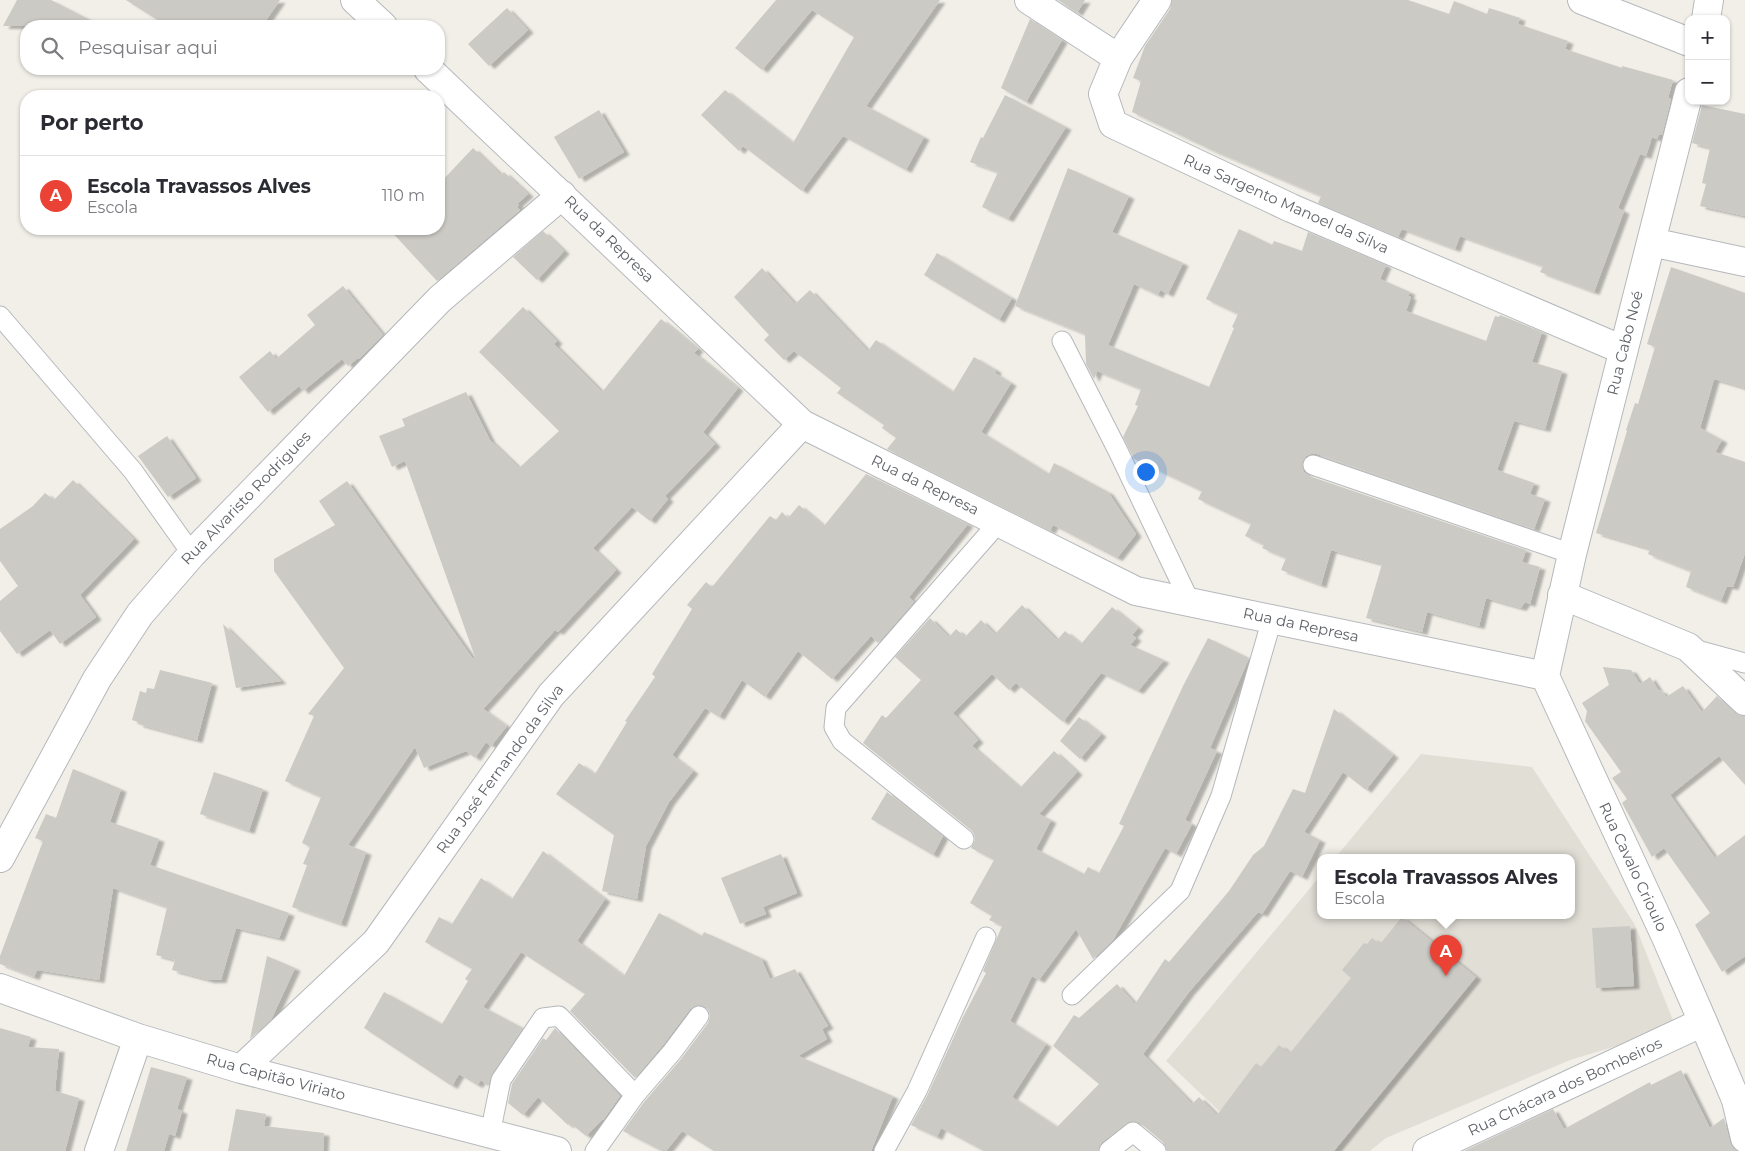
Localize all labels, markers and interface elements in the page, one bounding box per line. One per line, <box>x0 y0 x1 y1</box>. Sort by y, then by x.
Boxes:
map controls <box>1685 15 1730 105</box>
button: + <box>1685 15 1730 60</box>
search box <box>20 20 445 75</box>
icon: search <box>38 34 66 62</box>
text: Pesquisar aqui <box>78 36 218 59</box>
button: − <box>1685 60 1730 105</box>
text: Por perto <box>40 110 144 135</box>
street label: Rua Sargento Manoel da Silva <box>1181 150 1392 258</box>
text: Escola Travassos Alves <box>87 175 311 198</box>
text: A <box>50 186 62 205</box>
text: 110 m <box>382 186 425 205</box>
street label: Rua da Represa <box>560 191 658 286</box>
text: Escola <box>87 198 138 217</box>
street label: Rua Cabo Noé <box>1602 289 1647 397</box>
street label: Rua Alvaristo Rodrigues <box>177 427 315 569</box>
street label: Rua da Represa <box>868 450 982 519</box>
your location <box>1133 459 1159 485</box>
street label: Rua da Represa <box>1242 603 1361 646</box>
street label: Rua José Fernando da Silva <box>432 680 567 857</box>
street label: Rua Cavalo Crioulo <box>1595 799 1672 934</box>
popup <box>1317 854 1575 919</box>
text: Escola Travassos Alves <box>1334 866 1558 889</box>
text: Escola <box>1334 889 1385 908</box>
pin: A <box>1430 935 1462 976</box>
street label: Rua Chácara dos Bombeiros <box>1465 1033 1665 1140</box>
street label: Rua Capitão Viriato <box>204 1049 348 1104</box>

